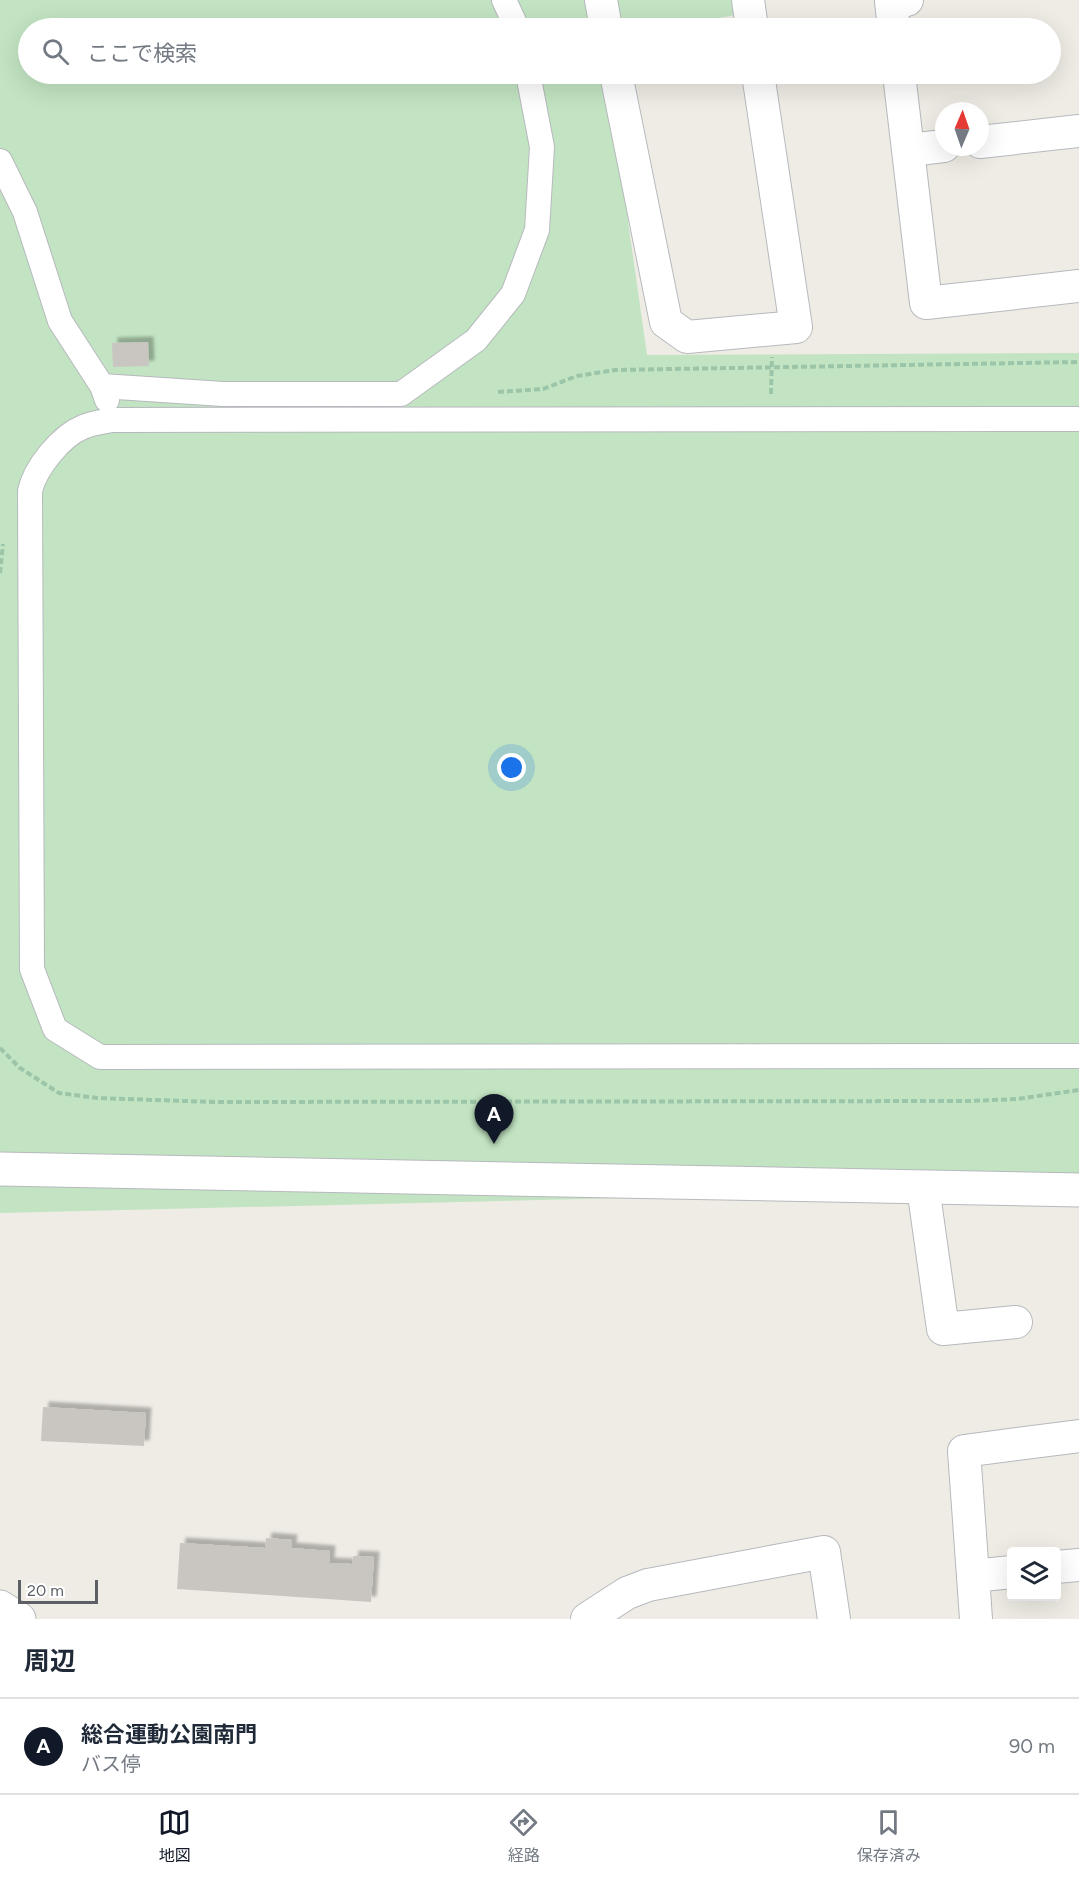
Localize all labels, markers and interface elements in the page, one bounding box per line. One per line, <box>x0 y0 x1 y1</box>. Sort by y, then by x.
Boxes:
search box <box>18 18 1061 84</box>
icon: search <box>39 35 72 68</box>
text: ここで検索 <box>87 40 197 67</box>
north arrow <box>935 102 989 156</box>
your location <box>497 753 526 782</box>
pin: A <box>474 1094 514 1144</box>
map controls <box>1007 1547 1061 1601</box>
button: layers <box>1007 1547 1061 1601</box>
scale bar <box>18 1577 98 1604</box>
text: 20 m <box>27 1581 64 1600</box>
text: 周辺 <box>24 1645 76 1677</box>
text: 総合運動公園南門 <box>81 1721 257 1748</box>
text: A <box>36 1734 51 1758</box>
text: 90 m <box>1009 1734 1055 1758</box>
text: バス停 <box>81 1752 141 1776</box>
tab: 地図 <box>158 1806 191 1866</box>
tab: 経路 <box>507 1806 540 1866</box>
tab: 保存済み <box>857 1806 921 1866</box>

